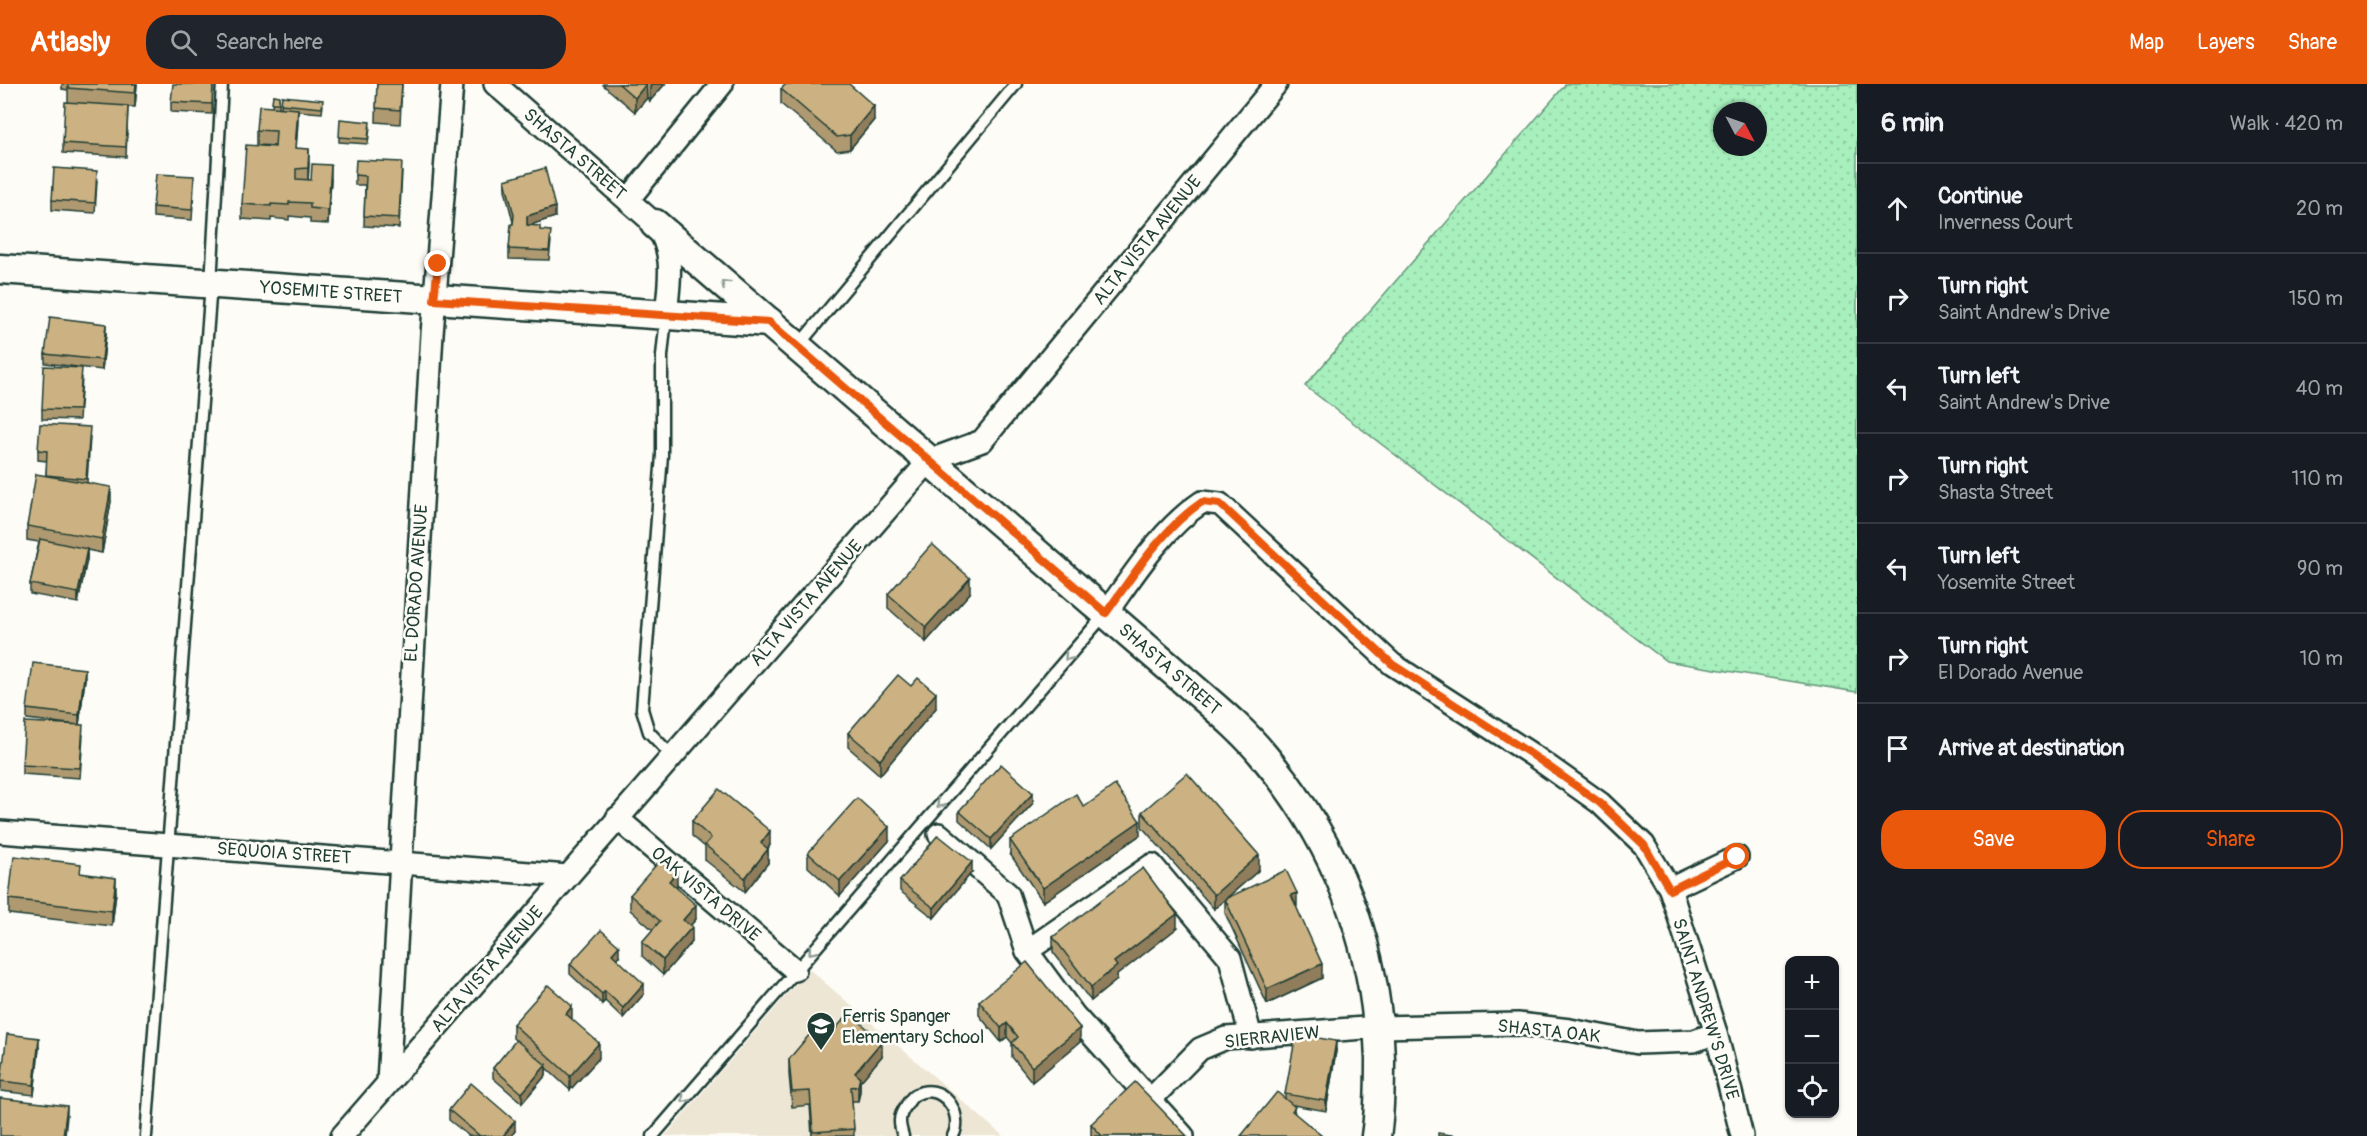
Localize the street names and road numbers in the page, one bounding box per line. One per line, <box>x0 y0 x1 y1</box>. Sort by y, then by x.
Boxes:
street label: SHASTA STREET <box>519 103 631 205</box>
street label: ALTA VISTA AVENUE <box>1088 171 1207 310</box>
street label: YOSEMITE STREET <box>258 276 403 309</box>
street label: EL DORADO AVENUE <box>400 503 433 663</box>
street label: ALTA VISTA AVENUE <box>745 535 868 671</box>
street label: SHASTA STREET <box>1114 618 1226 720</box>
street label: SEQUOIA STREET <box>216 837 352 870</box>
street label: OAK VISTA DRIVE <box>646 842 765 947</box>
street label: ALTA VISTA AVENUE <box>426 901 549 1037</box>
street label: SAINT ANDREW'S DRIVE <box>1667 916 1744 1103</box>
street label: SHASTA OAK <box>1496 1015 1602 1048</box>
street label: SIERRAVIEW <box>1223 1021 1321 1054</box>

